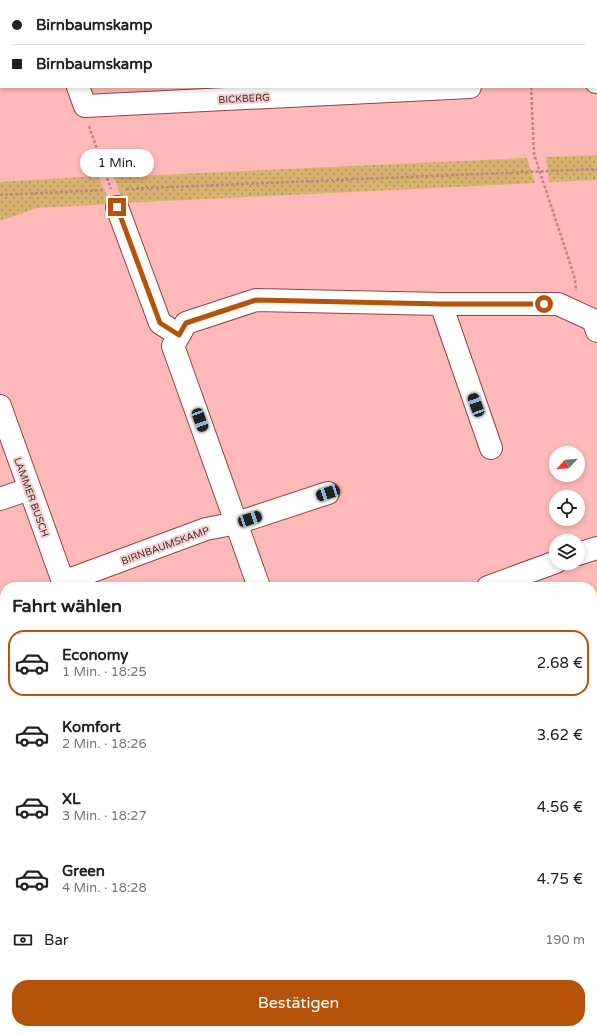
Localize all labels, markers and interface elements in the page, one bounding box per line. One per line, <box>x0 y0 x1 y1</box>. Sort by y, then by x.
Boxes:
text: Birnbaumskamp <box>36 16 153 34</box>
text: Birnbaumskamp <box>36 55 153 73</box>
street label: BICKBERG <box>218 92 270 106</box>
callout: 1 Min. <box>80 149 154 177</box>
text: 1 Min. <box>98 155 136 171</box>
route end <box>108 198 126 216</box>
route start <box>535 295 553 313</box>
car <box>466 392 486 418</box>
car <box>190 407 210 433</box>
north arrow <box>549 446 585 482</box>
map controls <box>549 446 585 570</box>
street label: LAMMER BUSCH <box>11 456 51 539</box>
car <box>315 484 341 502</box>
button: locate <box>549 490 585 526</box>
car <box>237 510 263 528</box>
street label: BIRNBAUMSKAMP <box>120 524 211 567</box>
button: layers <box>549 534 585 570</box>
text: Fahrt wählen <box>12 595 122 617</box>
icon: car <box>14 645 50 681</box>
text: Economy <box>62 646 128 664</box>
text: 2.68 € <box>537 654 583 672</box>
text: 1 Min. · 18:25 <box>62 664 147 680</box>
icon: car <box>14 717 50 753</box>
text: Komfort <box>62 718 121 736</box>
text: 3.62 € <box>537 726 583 744</box>
text: 2 Min. · 18:26 <box>62 736 147 752</box>
icon: car <box>14 789 50 825</box>
text: XL <box>62 790 81 808</box>
text: 4.56 € <box>537 798 583 816</box>
text: 3 Min. · 18:27 <box>62 808 147 824</box>
icon: car <box>14 861 50 897</box>
text: Green <box>62 862 105 880</box>
text: 4.75 € <box>537 870 583 888</box>
text: 4 Min. · 18:28 <box>62 880 147 896</box>
icon: cash <box>12 929 34 951</box>
text: Bar <box>44 931 69 949</box>
text: 190 m <box>545 932 585 948</box>
button: Bestätigen <box>12 980 585 1026</box>

